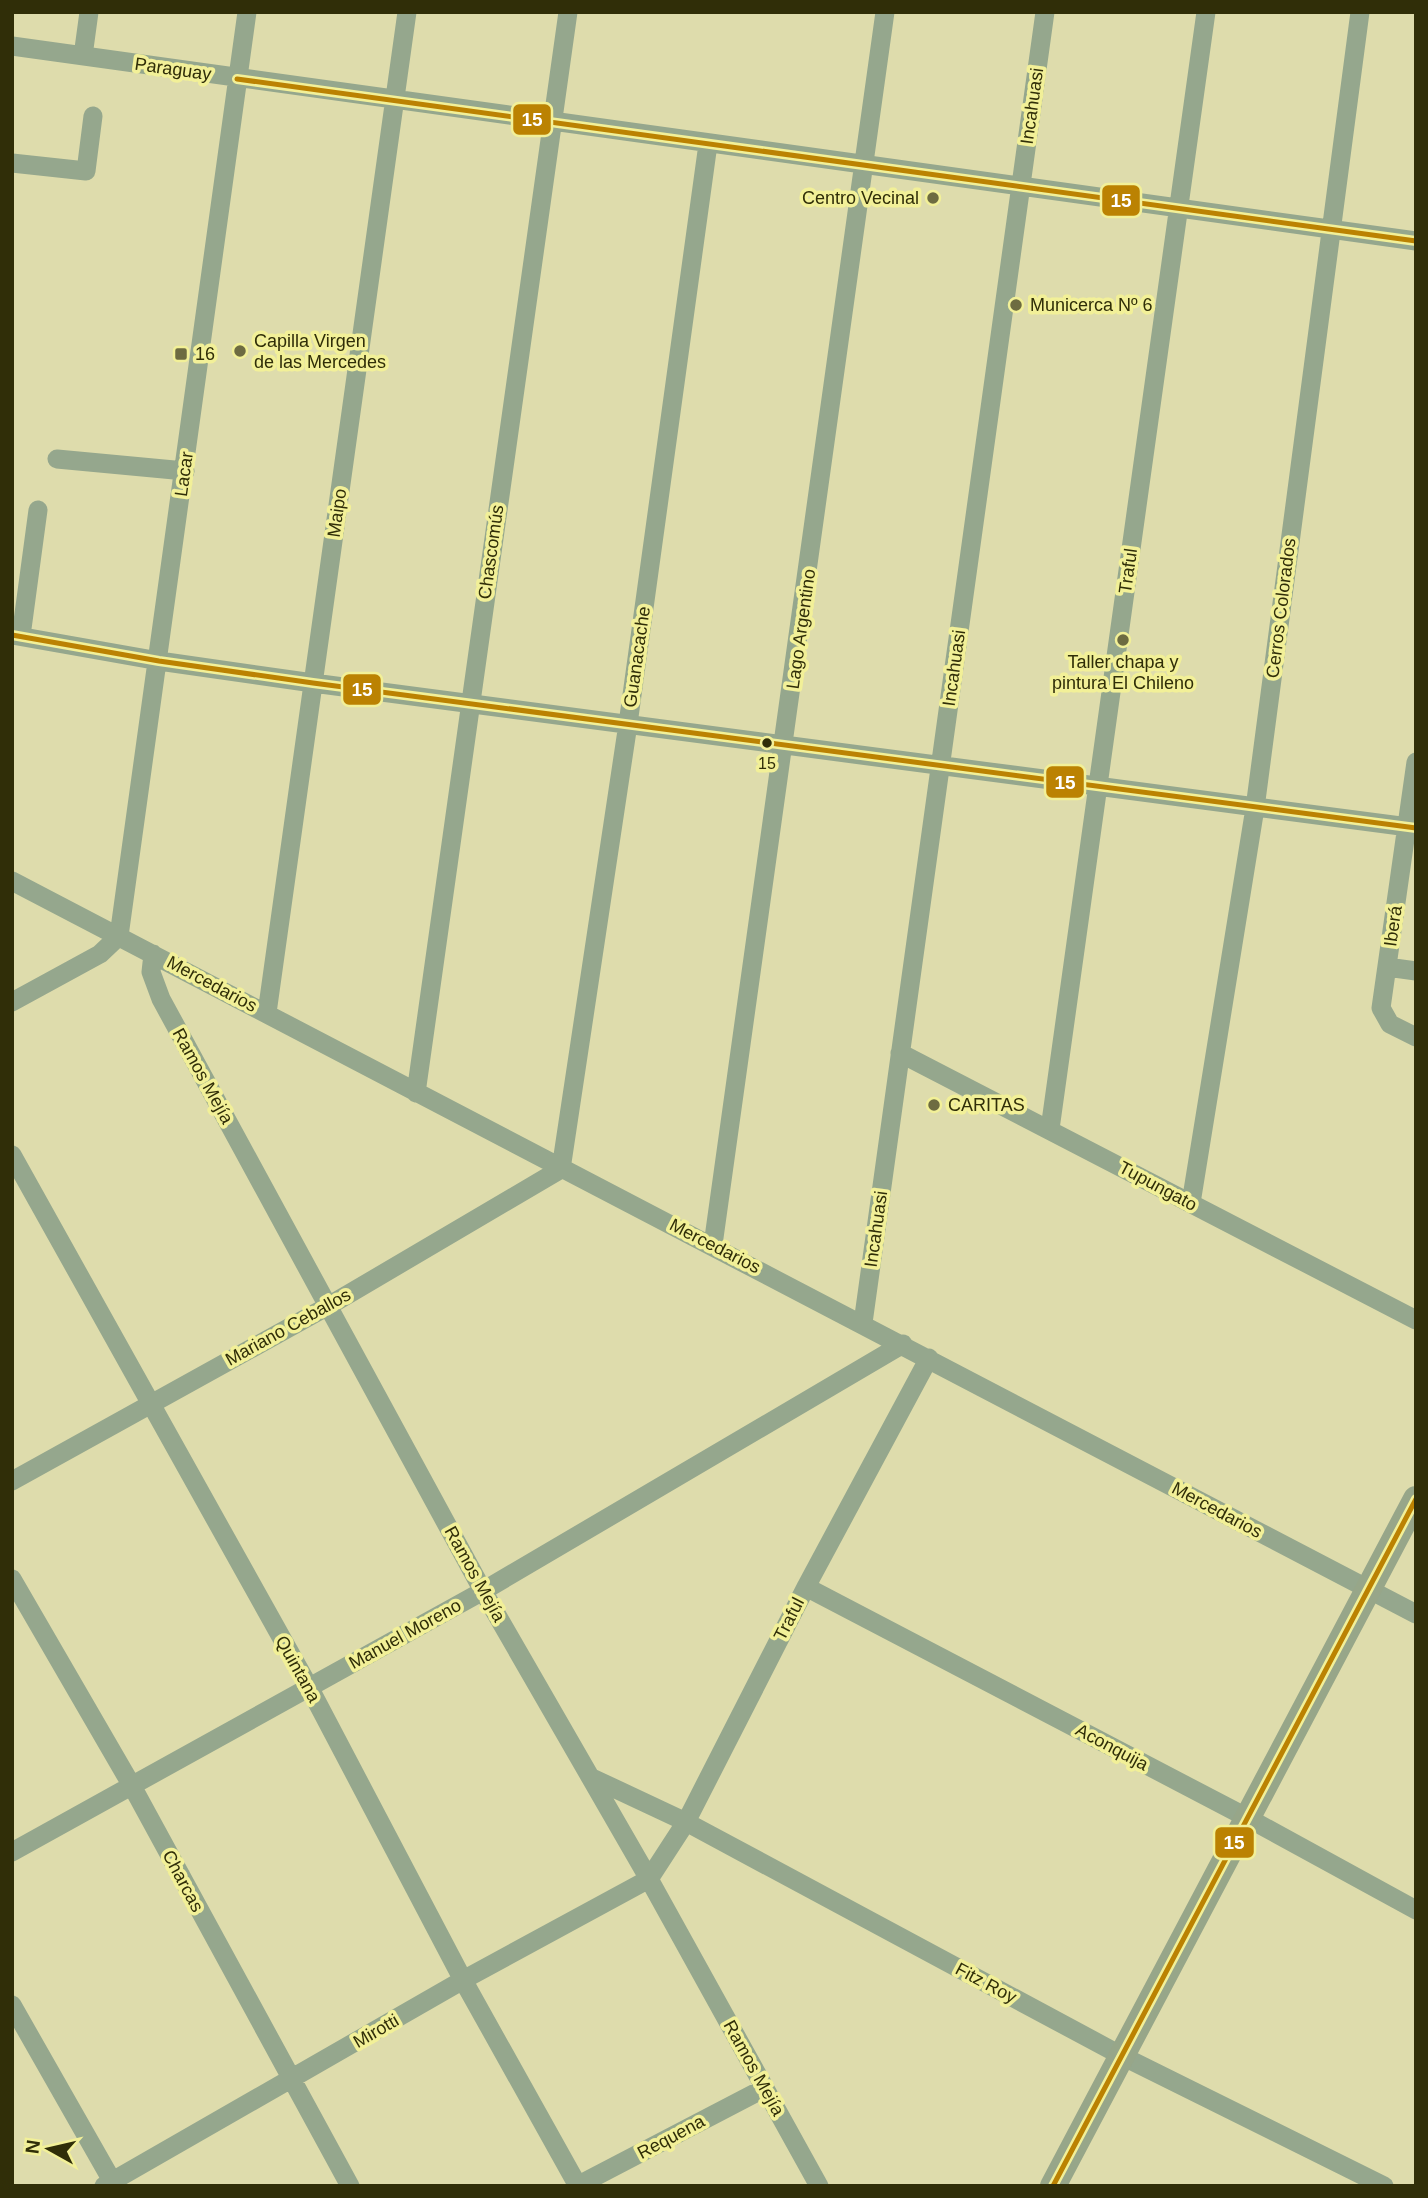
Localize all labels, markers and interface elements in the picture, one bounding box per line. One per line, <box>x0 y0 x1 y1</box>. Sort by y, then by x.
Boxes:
street label: Paraguay <box>133 54 213 84</box>
street label: Incahuasi <box>1017 66 1047 146</box>
line badge: 15 <box>512 103 552 136</box>
text: 15 <box>521 109 543 130</box>
line badge: 15 <box>1101 184 1141 217</box>
place label: Centro Vecinal <box>802 188 919 208</box>
marker: Centro Vecinal <box>925 190 941 206</box>
text: 15 <box>1110 190 1132 211</box>
place label: Municerca Nº 6 <box>1030 295 1153 315</box>
marker: Municerca Nº 6 <box>1008 297 1024 313</box>
place label: Capilla Virgen de las Mercedes <box>254 331 386 372</box>
marker: Capilla Virgen de las Mercedes <box>232 343 248 359</box>
place label: 16 <box>195 344 215 364</box>
marker: 16 <box>173 346 189 362</box>
street label: Lacar <box>171 450 197 498</box>
street label: Maipo <box>324 487 350 539</box>
street label: Chascomús <box>474 504 508 600</box>
street label: Cerros Colorados <box>1262 537 1300 679</box>
street label: Traful <box>1115 547 1141 595</box>
street label: Lago Argentino <box>783 568 819 690</box>
street label: Guanacache <box>620 605 654 709</box>
street label: Incahuasi <box>939 628 969 708</box>
marker: Taller chapa y pintura El Chileno <box>1115 632 1131 648</box>
place label: Taller chapa y pintura El Chileno <box>1052 652 1194 693</box>
line badge: 15 <box>342 673 382 706</box>
text: 15 <box>351 679 373 700</box>
marker: 15 <box>760 736 774 750</box>
place label: 15 <box>758 755 776 772</box>
line badge: 15 <box>1045 765 1085 799</box>
text: 15 <box>1054 772 1076 793</box>
street label: Iberá <box>1380 903 1406 948</box>
street label: Mercedarios <box>164 952 260 1016</box>
street label: Ramos Mejía <box>169 1025 238 1128</box>
place label: CARITAS <box>948 1095 1025 1115</box>
marker: CARITAS <box>926 1097 942 1113</box>
street label: Tupungato <box>1116 1157 1200 1215</box>
street label: Incahuasi <box>861 1189 891 1269</box>
street label: Mercedarios <box>666 1215 764 1277</box>
street label: Mariano Ceballos <box>222 1284 354 1370</box>
street label: Mercedarios <box>1169 1478 1265 1542</box>
street label: Ramos Mejía <box>441 1523 510 1626</box>
street label: Traful <box>770 1594 808 1644</box>
street label: Manuel Moreno <box>345 1595 465 1673</box>
street label: Quintana <box>272 1632 325 1707</box>
street label: Aconquija <box>1072 1720 1152 1775</box>
line badge: 15 <box>1214 1826 1255 1859</box>
text: 15 <box>1223 1832 1245 1853</box>
street label: Charcas <box>158 1847 208 1915</box>
street label: Fitz Roy <box>952 1959 1020 2007</box>
street label: Mirotti <box>350 2010 402 2052</box>
street label: Ramos Mejía <box>720 2017 789 2120</box>
street label: Requena <box>634 2111 709 2163</box>
north arrow <box>14 2114 84 2184</box>
text: N <box>21 2138 44 2155</box>

